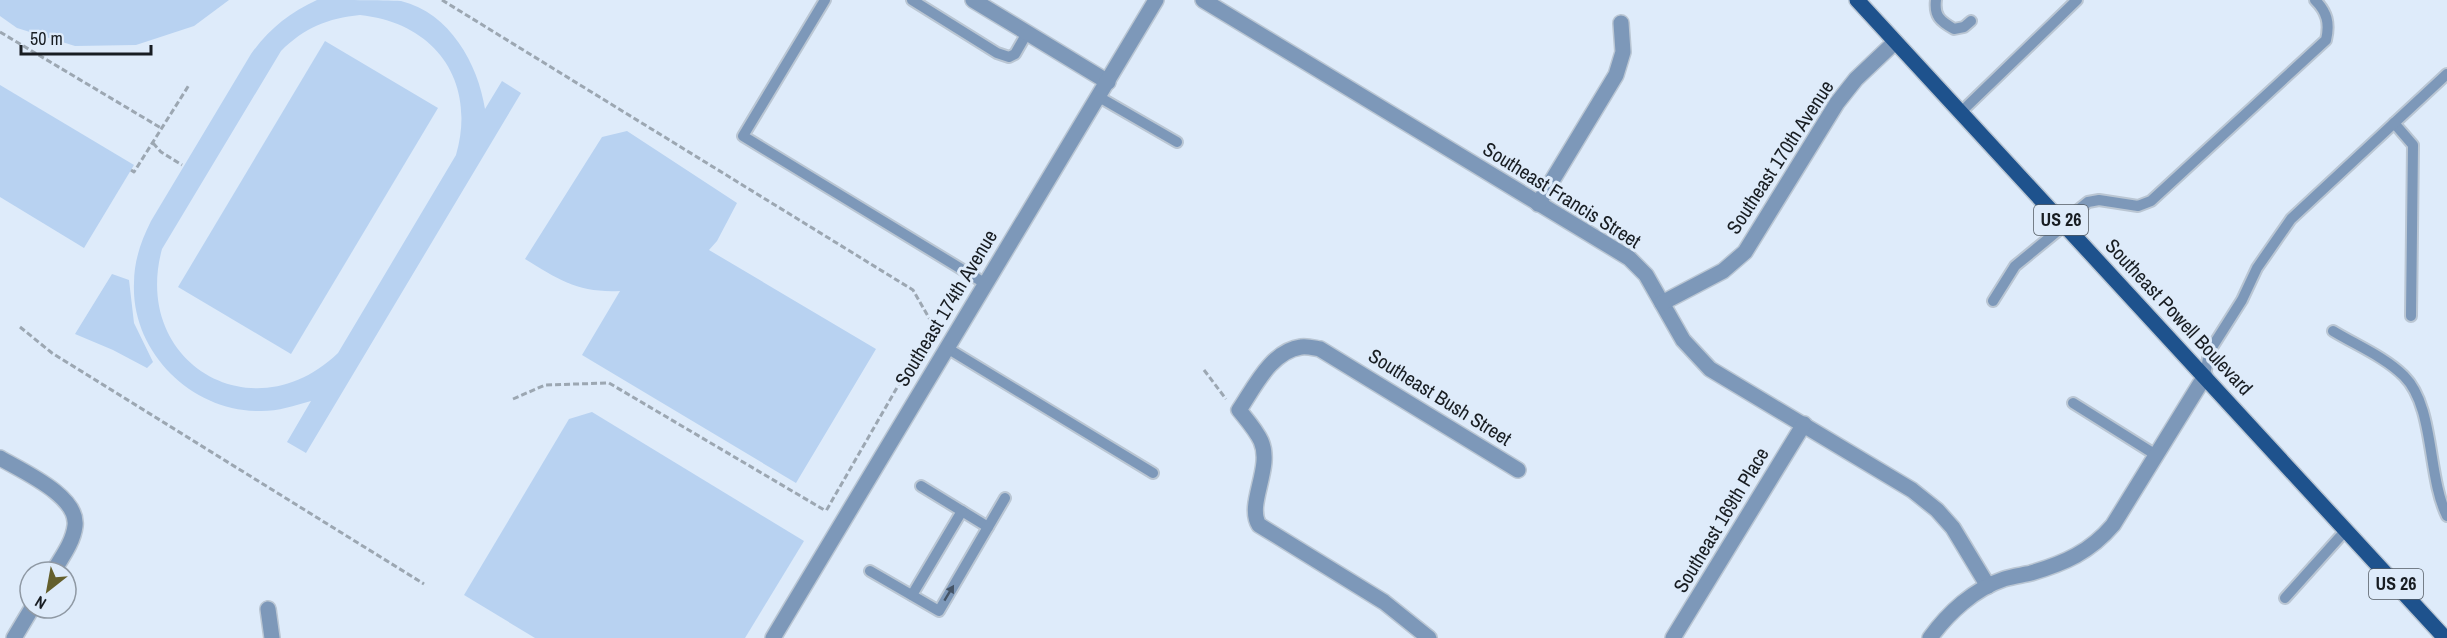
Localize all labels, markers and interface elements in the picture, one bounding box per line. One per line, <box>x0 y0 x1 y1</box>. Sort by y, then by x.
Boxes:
scale bar <box>21 18 152 56</box>
text: 50 m <box>30 26 63 51</box>
street label: Southeast 170th Avenue <box>1720 75 1840 239</box>
street label: Southeast Francis Street <box>1478 135 1647 254</box>
road number: US 26 <box>2034 205 2088 235</box>
street label: Southeast 174th Avenue <box>888 224 1003 391</box>
street label: Southeast Powell Boulevard <box>2100 232 2259 401</box>
street label: Southeast Bush Street <box>1364 342 1517 452</box>
street label: Southeast 169th Place <box>1666 442 1775 597</box>
north arrow <box>18 560 78 620</box>
road number: US 26 <box>2369 569 2423 599</box>
one-way arrow <box>944 584 954 601</box>
text: N <box>31 591 50 615</box>

